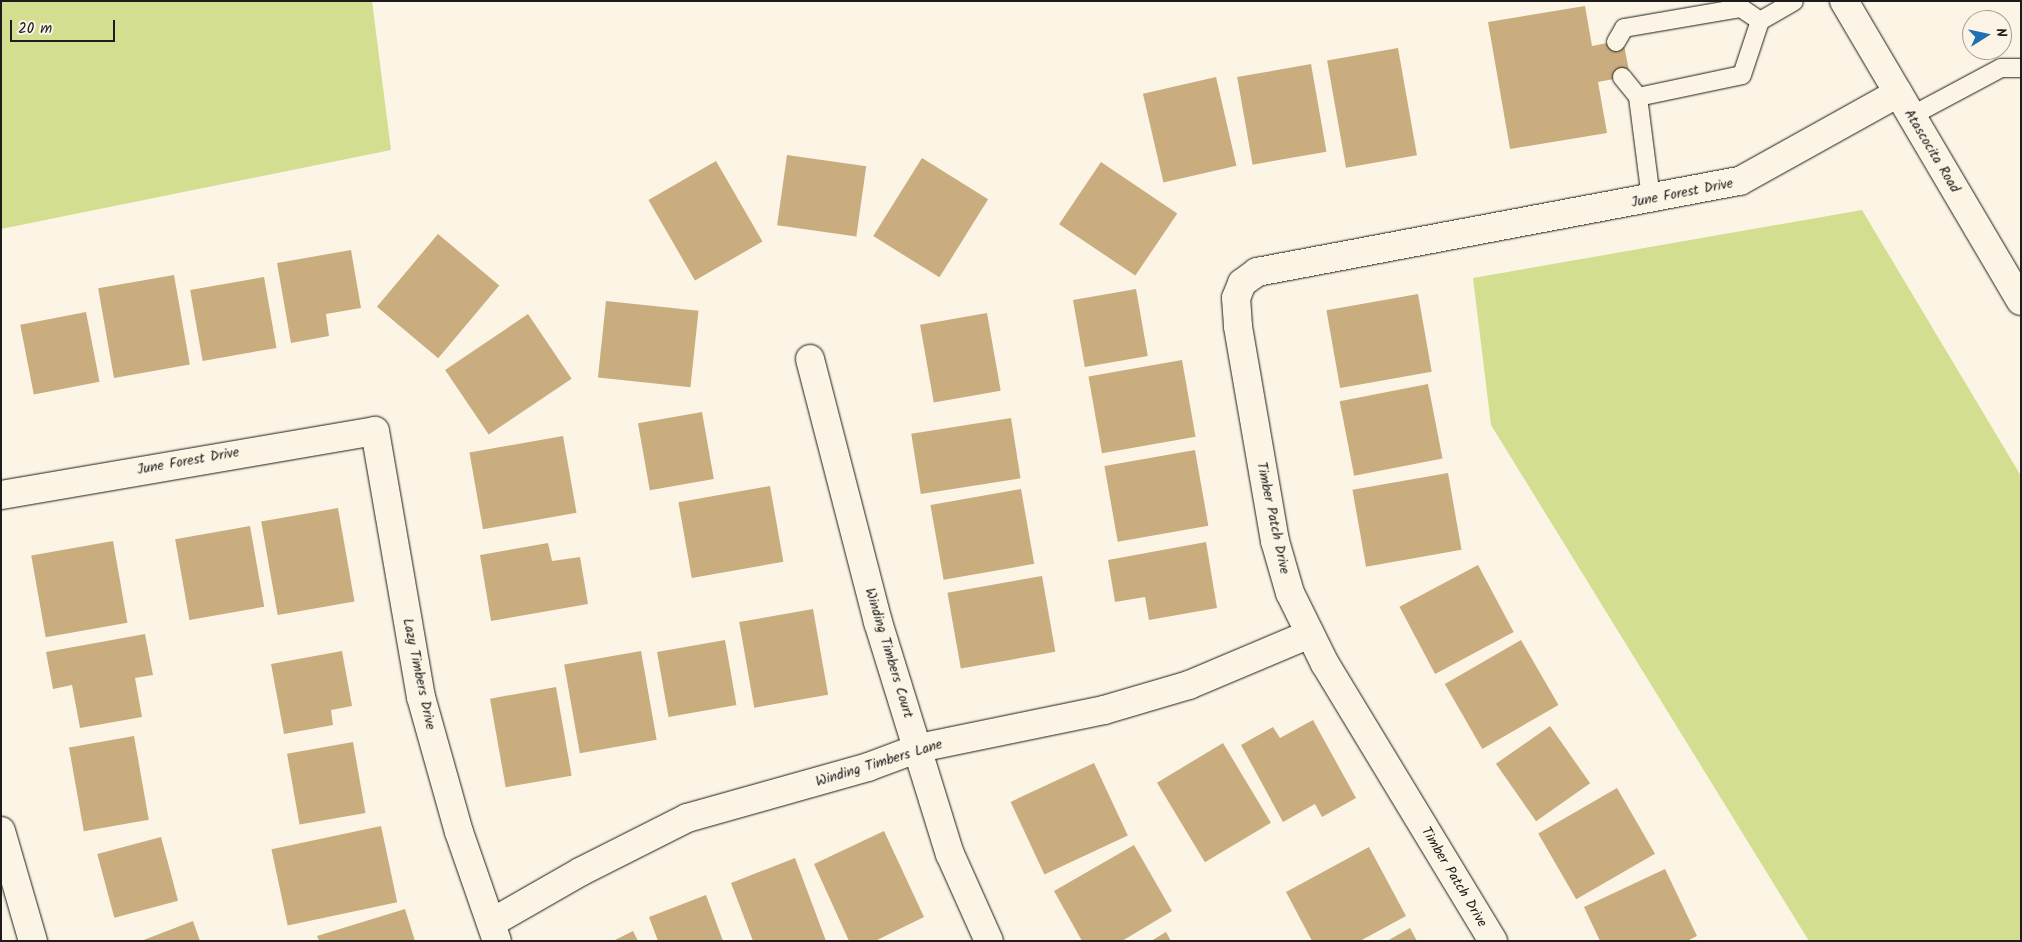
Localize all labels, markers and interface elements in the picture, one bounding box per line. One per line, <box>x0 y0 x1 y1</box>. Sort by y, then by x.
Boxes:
scale bar <box>12 10 118 42</box>
north arrow <box>1962 10 2012 60</box>
text: 20 m <box>18 17 52 41</box>
text: N <box>1989 26 2012 39</box>
street label: Atascocita Road <box>1901 106 1963 196</box>
street label: June Forest Drive <box>1630 175 1734 211</box>
street label: June Forest Drive <box>136 444 240 478</box>
street label: Timber Patch Drive <box>1253 460 1293 576</box>
street label: Winding Timbers Court <box>861 586 917 720</box>
street label: Lazy Timbers Drive <box>399 617 439 731</box>
street label: Winding Timbers Lane <box>814 736 944 790</box>
street label: Timber Patch Drive <box>1417 824 1491 930</box>

